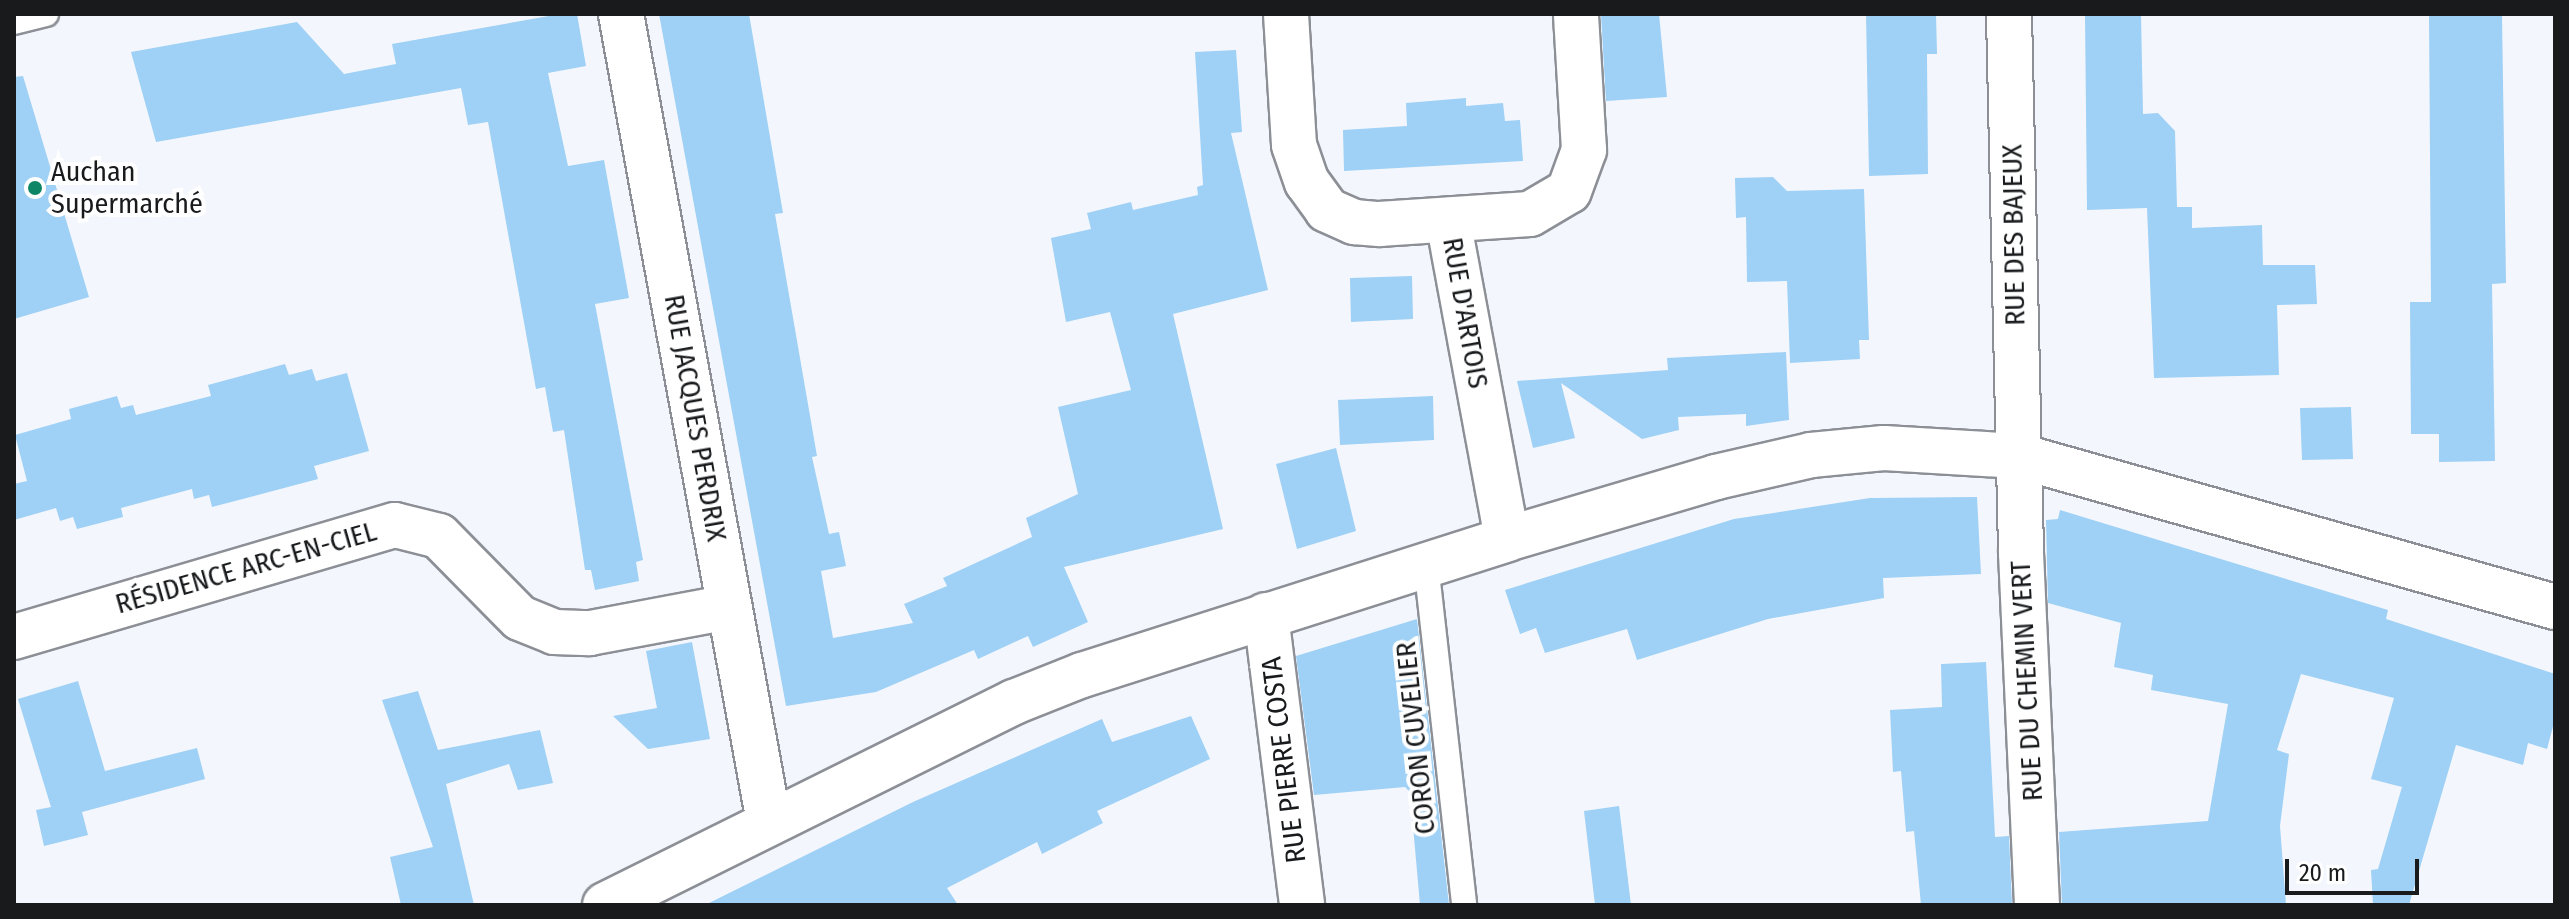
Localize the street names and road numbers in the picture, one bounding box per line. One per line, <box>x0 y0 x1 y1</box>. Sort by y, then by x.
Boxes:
street label: RUE DES BAJEUX <box>1996 144 2032 326</box>
street label: RUE D'ARTOIS <box>1435 235 1495 391</box>
street label: RUE JACQUES PERDRIX <box>657 292 733 544</box>
street label: RÉSIDENCE ARC-EN-CIEL <box>112 515 380 621</box>
street label: RUE DU CHEMIN VERT <box>2004 560 2050 802</box>
street label: CORON CUVELIER <box>1389 640 1443 836</box>
street label: RUE PIERRE COSTA <box>1255 655 1313 865</box>

